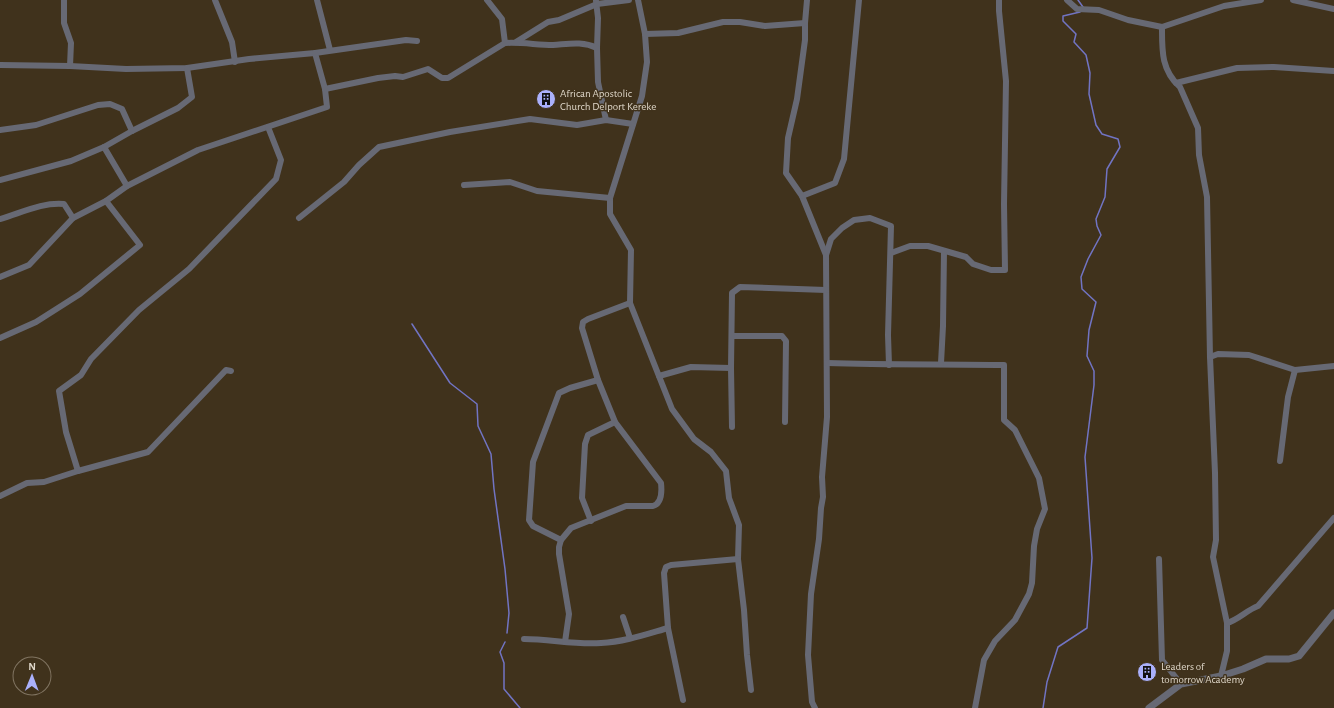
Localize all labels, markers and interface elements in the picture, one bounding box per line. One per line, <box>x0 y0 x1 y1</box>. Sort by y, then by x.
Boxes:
building icon: African Apostolic Church Delport Kereke <box>535 88 557 110</box>
place label: African Apostolic Church Delport Kereke <box>560 88 656 112</box>
north arrow <box>12 656 52 696</box>
text: N <box>28 661 36 672</box>
building icon: Leaders of tomorrow Academy <box>1136 661 1158 683</box>
place label: Leaders of tomorrow Academy <box>1161 661 1245 685</box>

